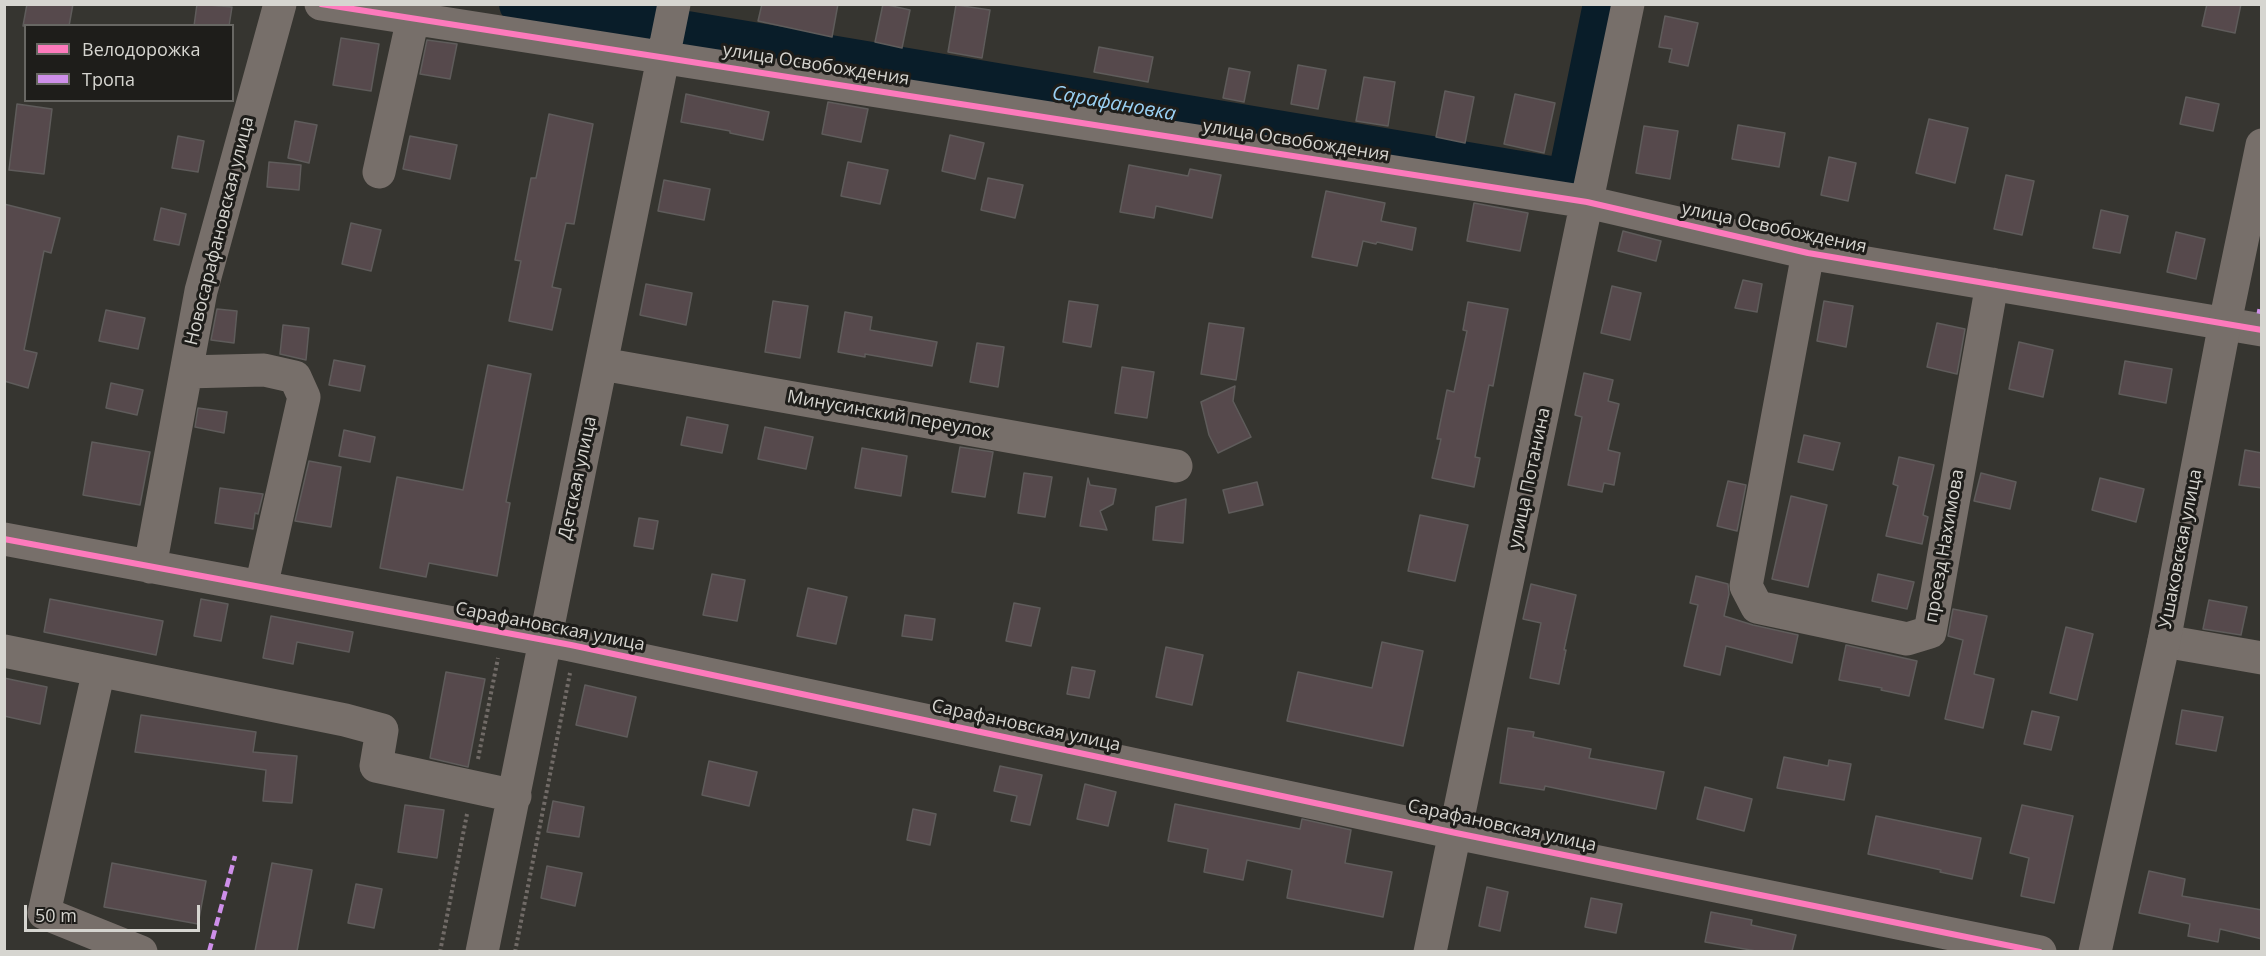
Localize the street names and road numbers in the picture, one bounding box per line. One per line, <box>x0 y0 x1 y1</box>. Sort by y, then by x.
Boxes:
street label: улица Освобождения <box>721 40 911 90</box>
street label: Новосарафановская улица <box>181 114 259 348</box>
street label: улица Освобождения <box>1201 116 1391 166</box>
street label: улица Освобождения <box>1680 198 1868 258</box>
street label: Минусинский переулок <box>785 386 993 444</box>
street label: улица Потанина <box>1505 406 1555 550</box>
street label: Детская улица <box>554 414 602 542</box>
street label: Ушаковская улица <box>2155 467 2207 631</box>
street label: проезд Нахимова <box>1921 468 1969 624</box>
street label: Сарафановская улица <box>454 598 646 656</box>
street label: Сарафановская улица <box>930 695 1122 757</box>
street label: Сарафановская улица <box>1406 795 1598 857</box>

